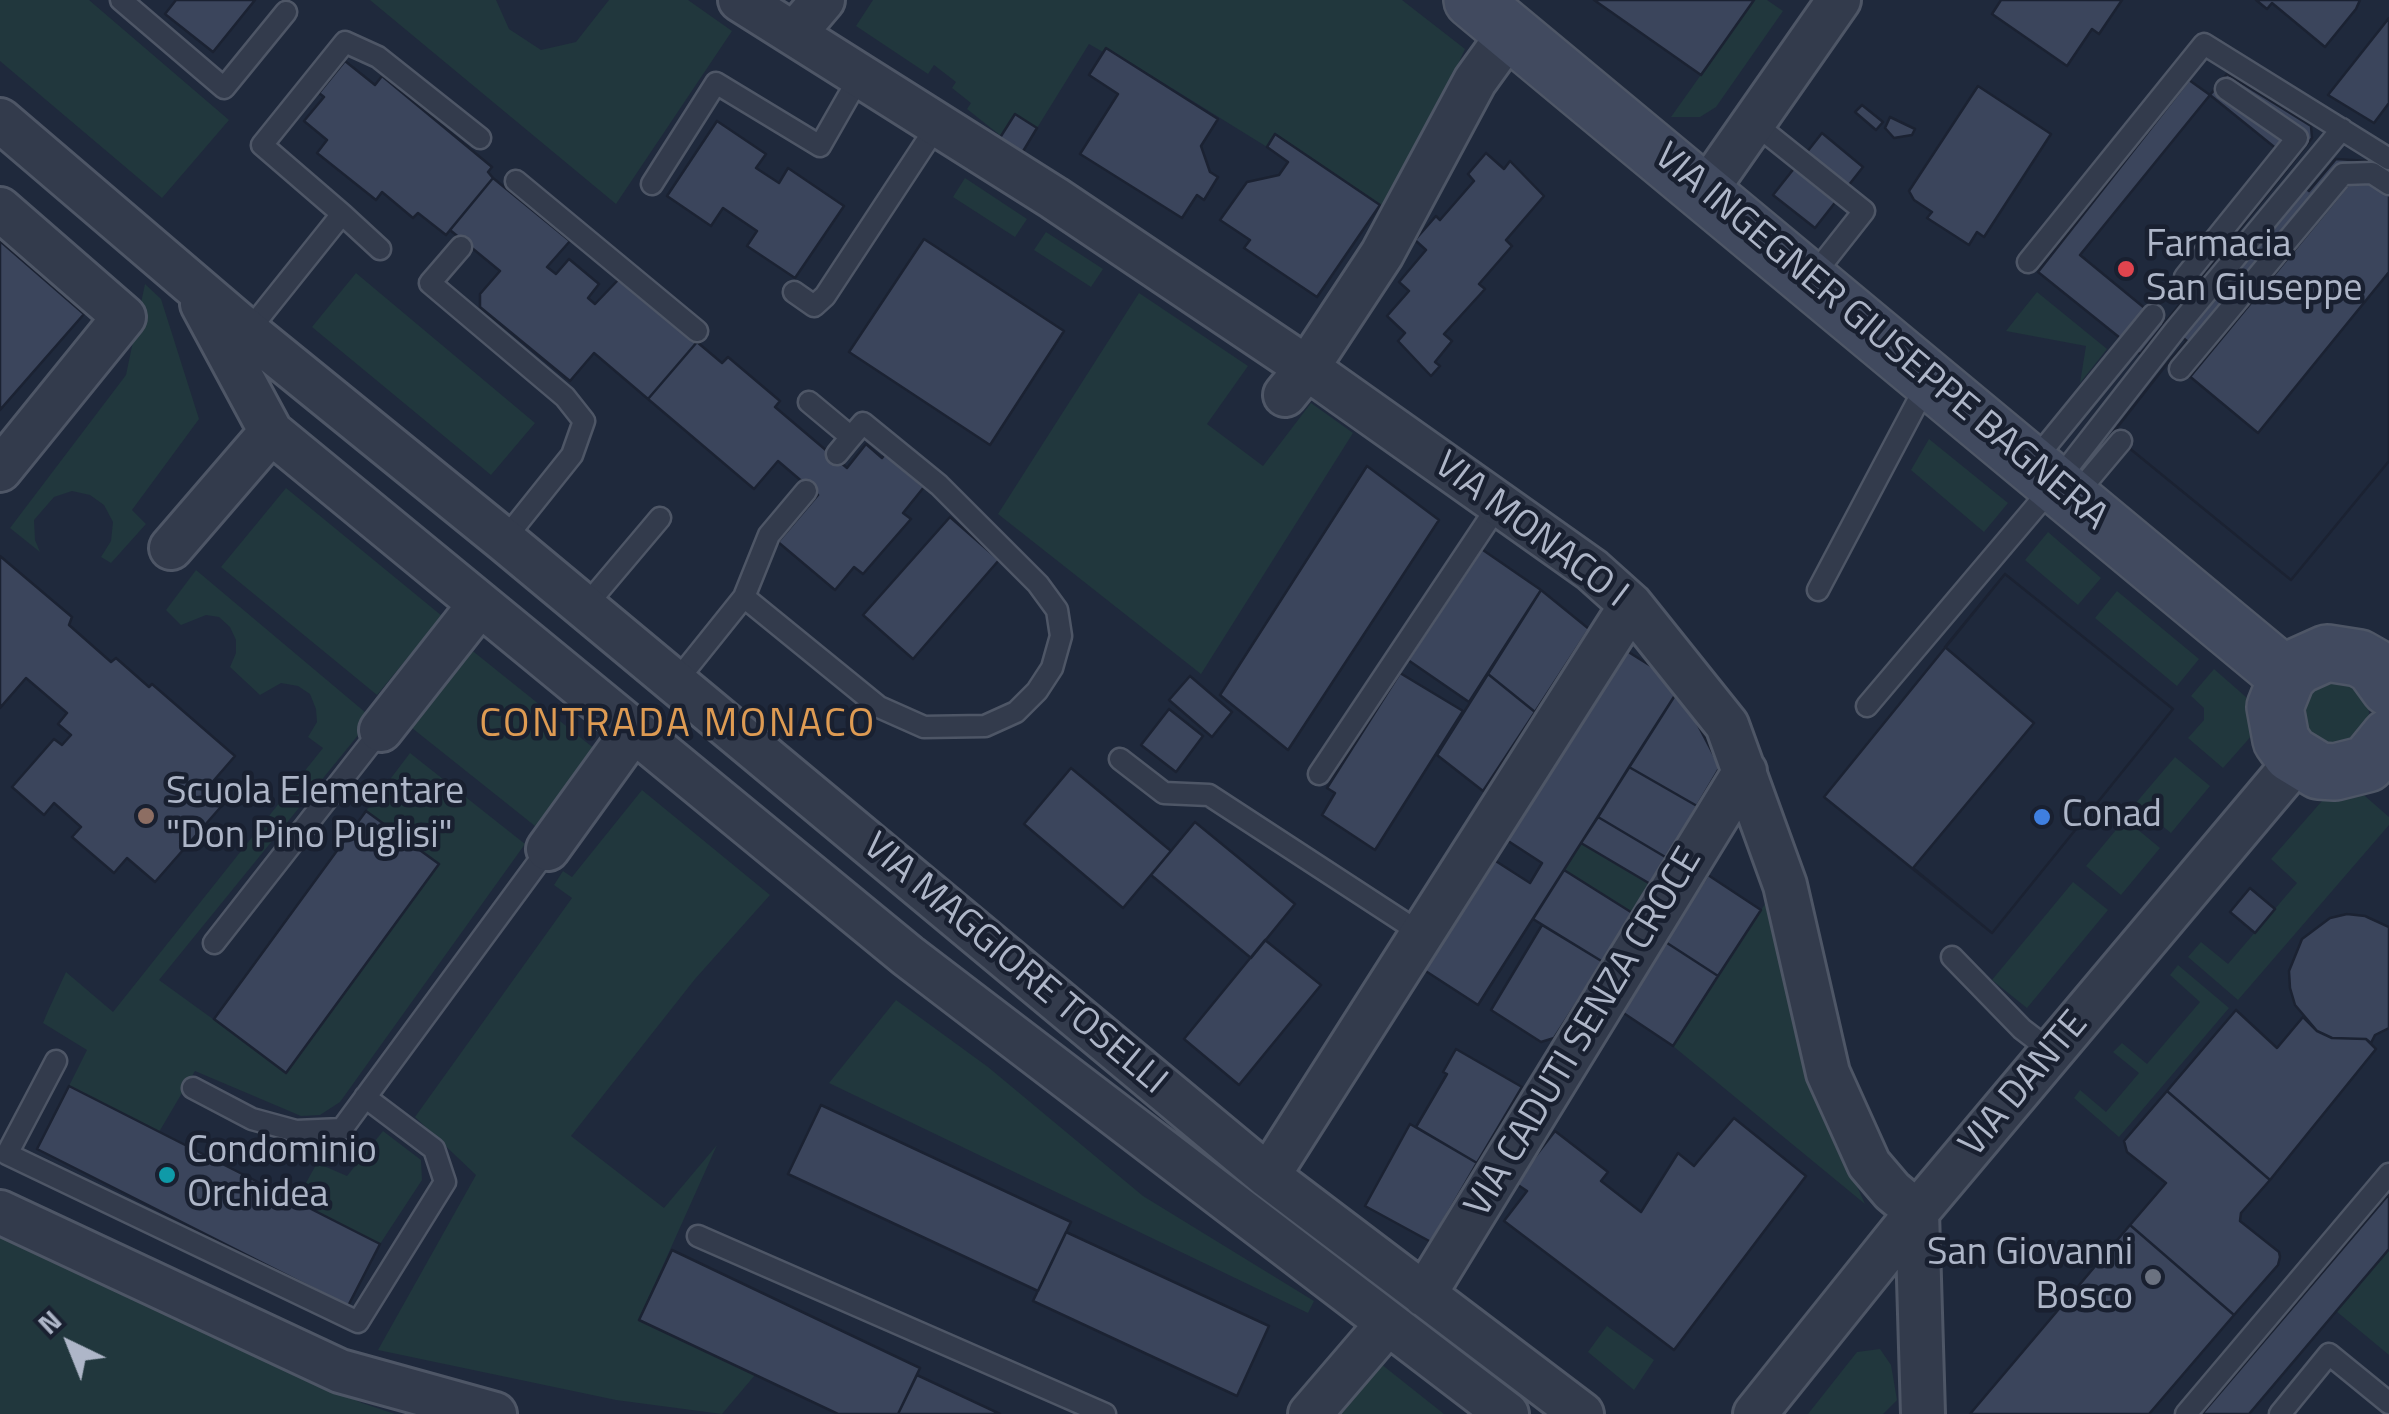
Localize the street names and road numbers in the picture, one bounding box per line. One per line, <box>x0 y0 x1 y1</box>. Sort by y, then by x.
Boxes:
street label: VIA INGEGNER GIUSEPPE BAGNERA <box>1644 135 2116 541</box>
street label: VIA MONACO I <box>1424 443 1636 619</box>
street label: VIA MAGGIORE TOSELLI <box>853 825 1175 1105</box>
street label: VIA CADUTI SENZA CROCE <box>1457 840 1713 1226</box>
street label: VIA DANTE <box>1951 1003 2099 1167</box>

